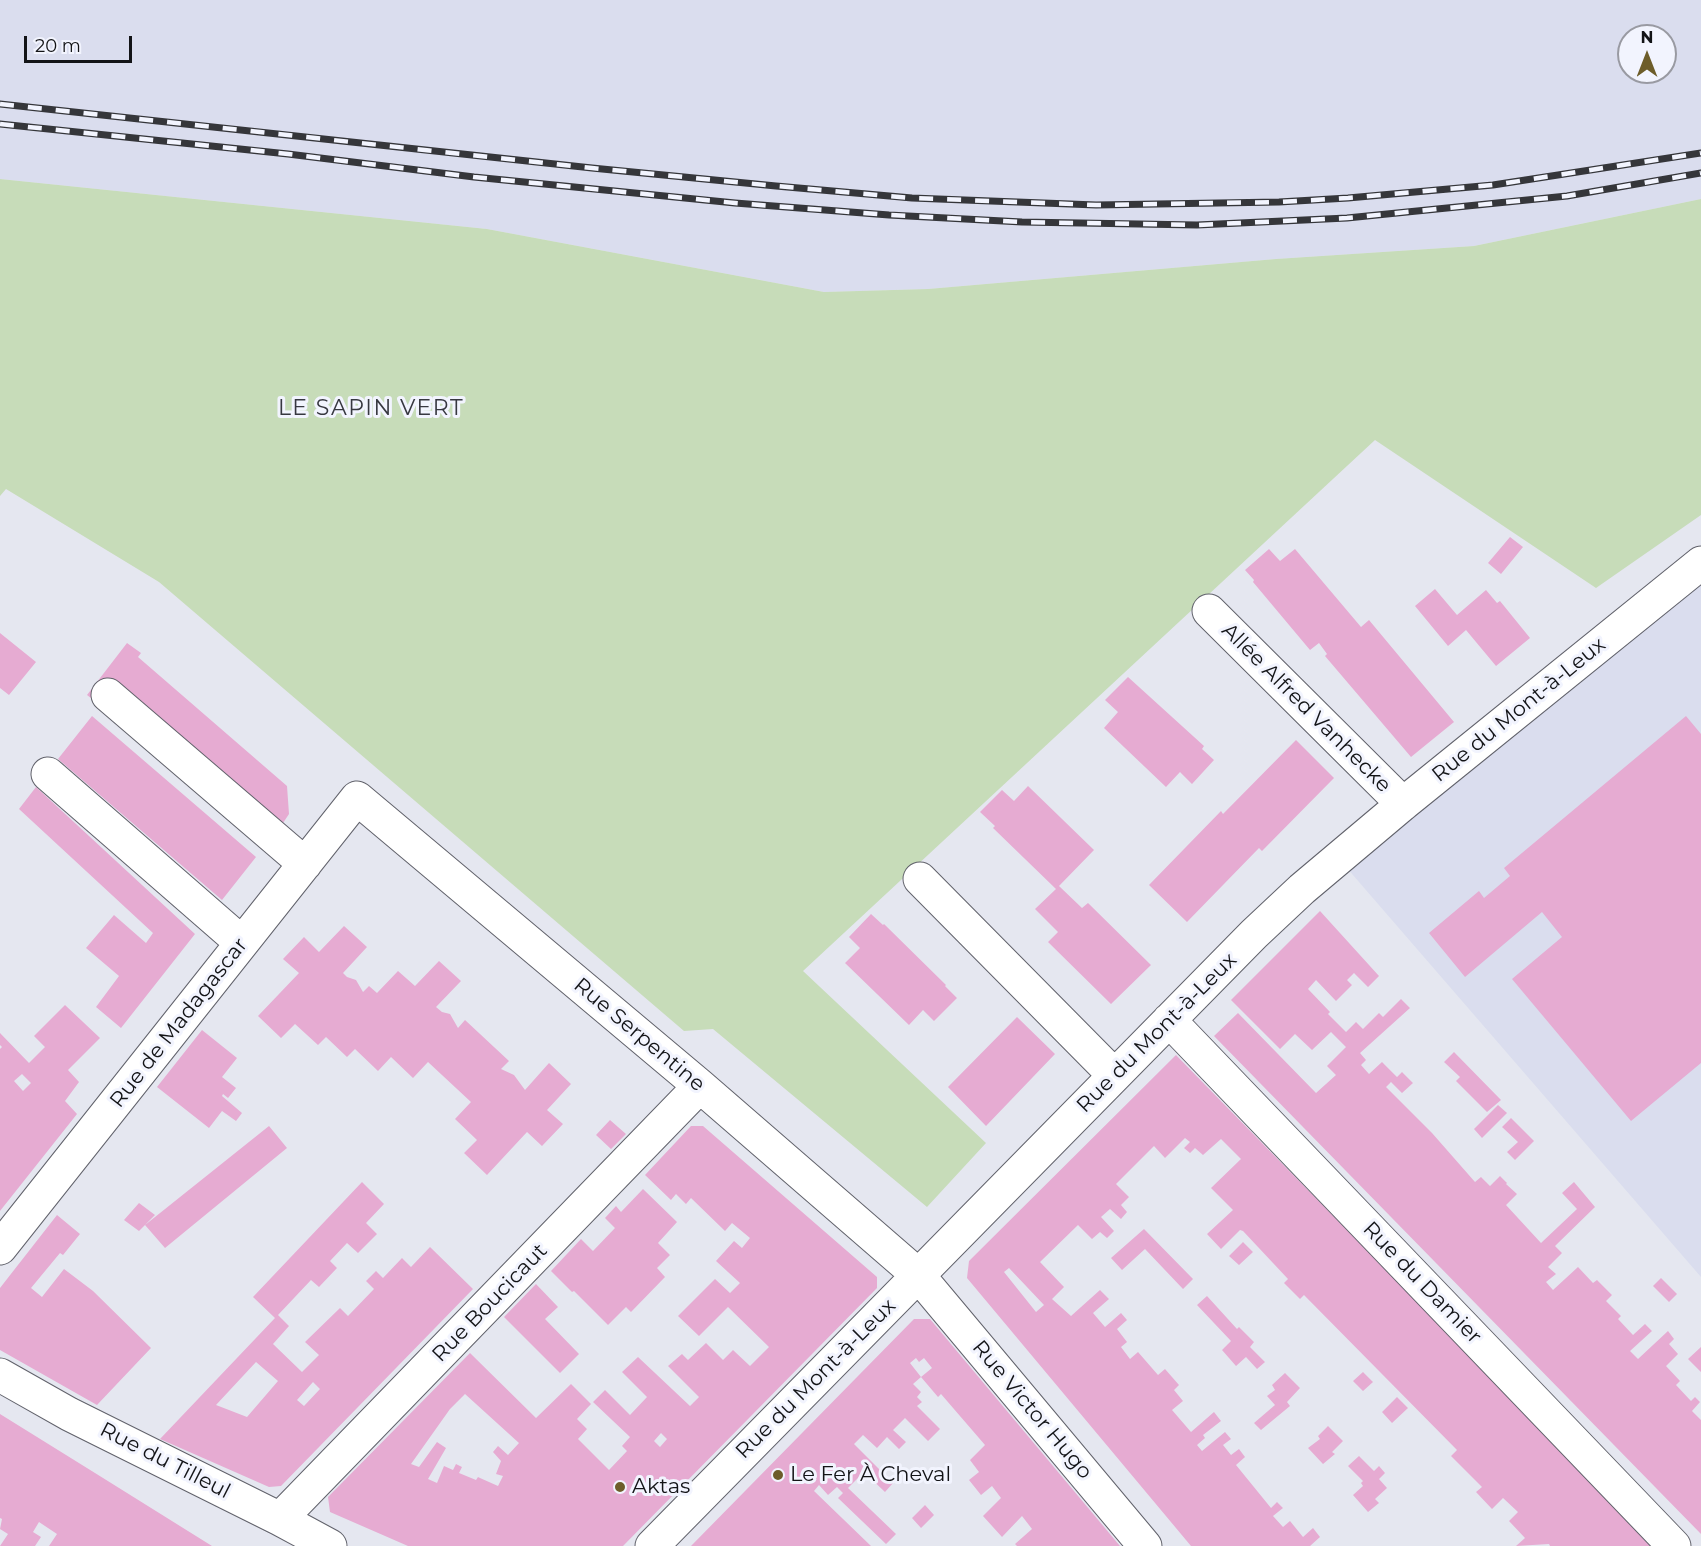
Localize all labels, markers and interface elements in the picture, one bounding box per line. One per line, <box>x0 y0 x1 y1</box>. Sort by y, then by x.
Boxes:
scale bar <box>27 24 135 62</box>
north arrow <box>1617 24 1677 84</box>
text: N <box>1641 28 1653 47</box>
text: 20 m <box>35 35 81 57</box>
district label: LE SAPIN VERT <box>278 396 464 422</box>
street label: Allée Alfred Vanhecke <box>1216 618 1396 798</box>
street label: Rue du Mont-à-Leux <box>1427 632 1611 788</box>
street label: Rue de Madagascar <box>105 933 253 1113</box>
street label: Rue du Mont-à-Leux <box>1072 948 1242 1118</box>
street label: Rue Serpentine <box>568 973 710 1097</box>
street label: Rue du Damier <box>1357 1217 1487 1349</box>
street label: Rue Boucicaut <box>427 1239 553 1367</box>
street label: Rue du Mont-à-Leux <box>731 1294 901 1464</box>
street label: Rue Victor Hugo <box>967 1336 1097 1484</box>
street label: Rue du Tilleul <box>96 1417 234 1505</box>
place label: Le Fer À Cheval <box>790 1462 951 1488</box>
marker: Le Fer À Cheval <box>771 1468 785 1482</box>
place label: Aktas <box>632 1474 690 1500</box>
marker: Aktas <box>613 1480 627 1494</box>

